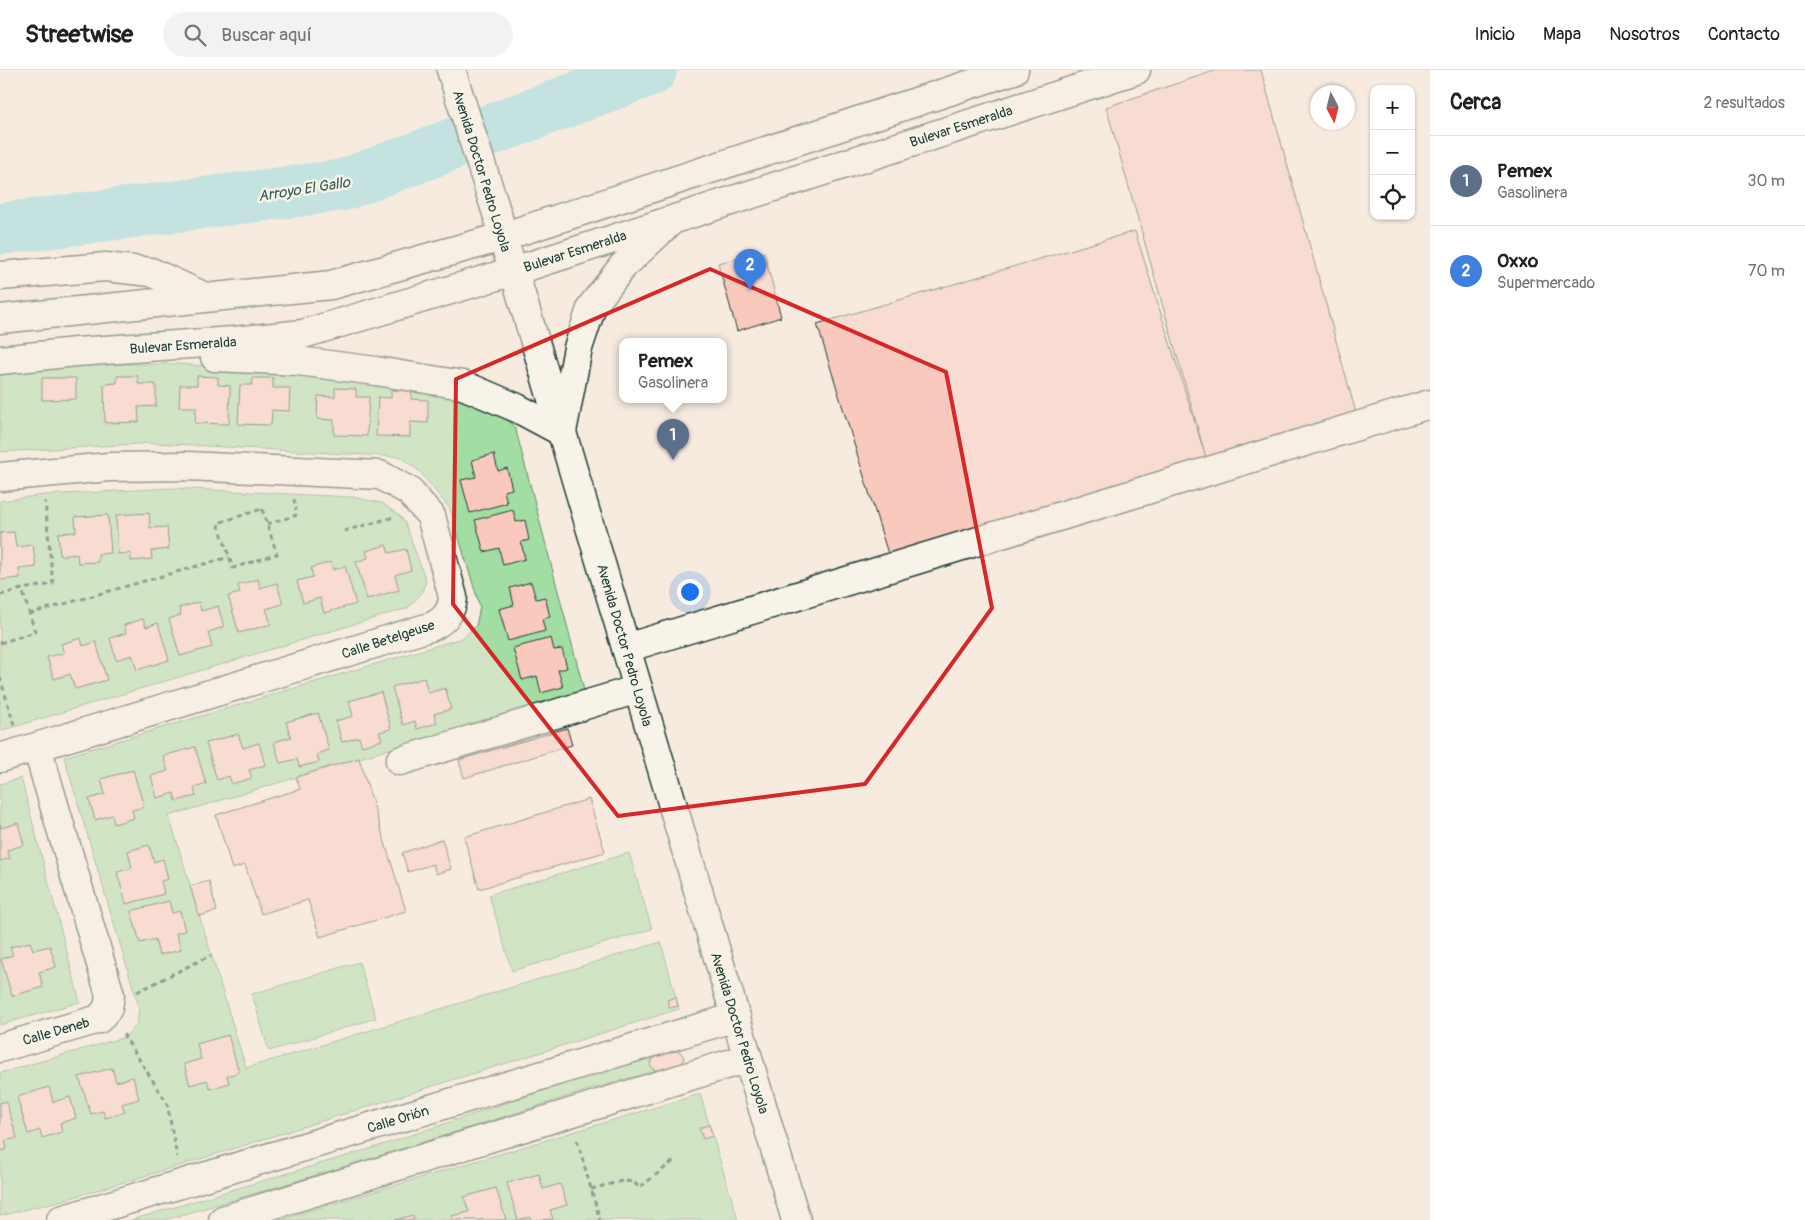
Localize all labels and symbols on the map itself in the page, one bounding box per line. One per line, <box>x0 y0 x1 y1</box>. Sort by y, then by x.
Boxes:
north arrow <box>1310 85 1355 130</box>
street label: Avenida Doctor Pedro Loyola <box>449 88 514 254</box>
street label: Bulevar Esmeralda <box>908 102 1015 151</box>
water label: Arroyo El Gallo <box>257 173 352 206</box>
street label: Bulevar Esmeralda <box>522 227 629 276</box>
pin: 2 <box>734 249 766 290</box>
street label: Bulevar Esmeralda <box>129 333 237 358</box>
pin: 1 <box>657 419 689 460</box>
street label: Avenida Doctor Pedro Loyola <box>593 562 656 728</box>
your location <box>677 579 703 605</box>
street label: Calle Betelgeuse <box>340 616 437 662</box>
street label: Avenida Doctor Pedro Loyola <box>707 950 772 1116</box>
street label: Calle Deneb <box>21 1014 92 1049</box>
street label: Calle Orión <box>365 1102 431 1137</box>

